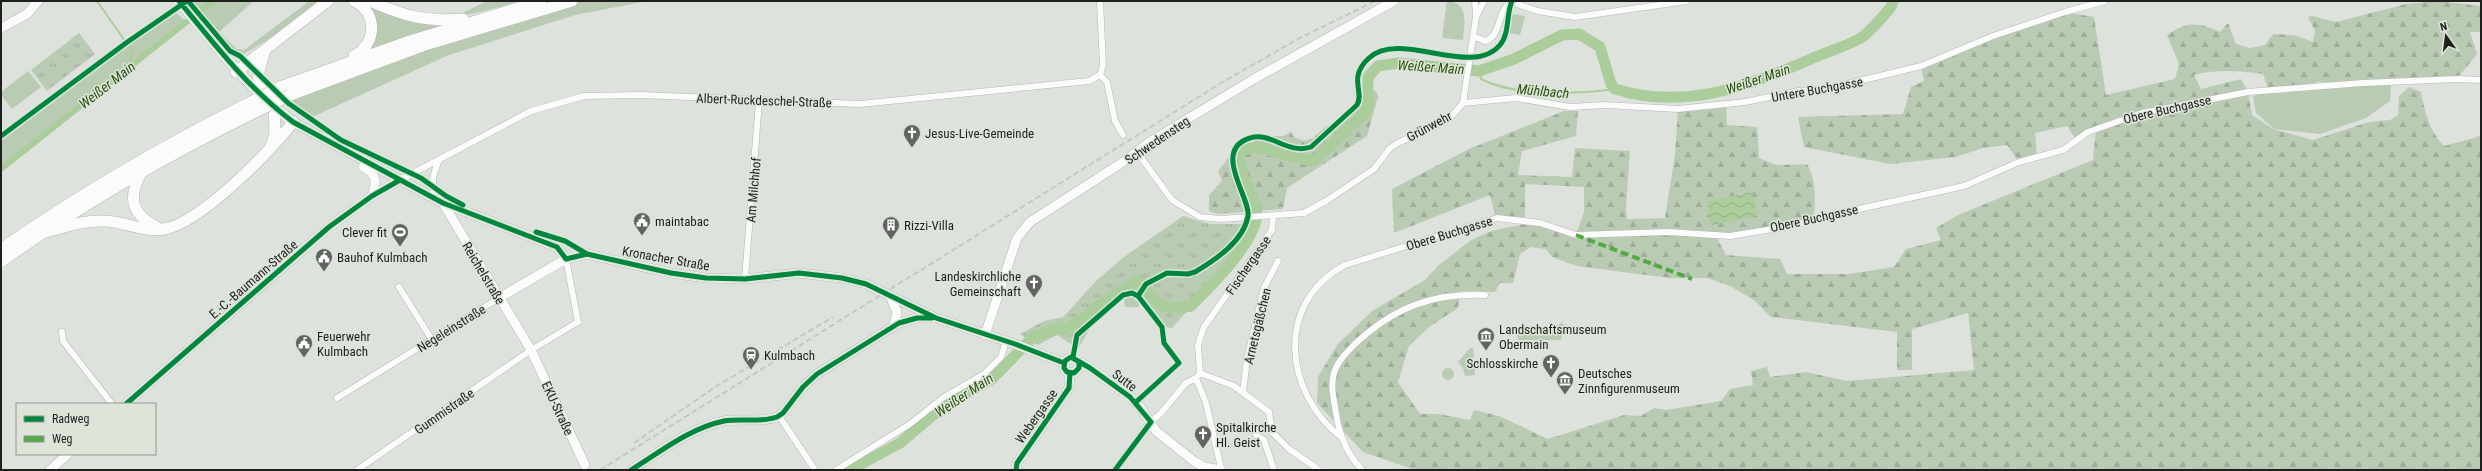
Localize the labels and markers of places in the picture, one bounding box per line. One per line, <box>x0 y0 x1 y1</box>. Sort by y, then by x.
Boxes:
church icon: Jesus-Live-Gemeinde <box>902 123 922 148</box>
place label: Jesus-Live-Gemeinde <box>925 126 1034 141</box>
public building icon: maintabac <box>632 211 652 236</box>
place label: maintabac <box>655 214 709 229</box>
building icon: Rizzi-Villa <box>881 215 901 240</box>
place label: Rizzi-Villa <box>904 218 954 233</box>
sports icon: Clever fit <box>390 222 410 247</box>
place label: Clever fit <box>342 225 387 240</box>
public building icon: Bauhof Kulmbach <box>314 247 334 272</box>
place label: Bauhof Kulmbach <box>337 250 427 265</box>
place label: Landeskirchliche Gemeinschaft <box>935 269 1021 299</box>
church icon: Landeskirchliche Gemeinschaft <box>1024 273 1044 298</box>
place label: Landschaftsmuseum Obermain <box>1499 322 1607 352</box>
museum icon: Landschaftsmuseum Obermain <box>1476 326 1496 351</box>
place label: Feuerwehr Kulmbach <box>317 329 370 359</box>
public building icon: Feuerwehr Kulmbach <box>294 333 314 358</box>
station icon: Kulmbach <box>741 345 761 370</box>
place label: Kulmbach <box>764 348 815 363</box>
church icon: Schlosskirche <box>1541 353 1561 378</box>
place label: Schlosskirche <box>1467 356 1538 371</box>
place label: Deutsches Zinnfigurenmuseum <box>1578 366 1680 396</box>
museum icon: Deutsches Zinnfigurenmuseum <box>1555 370 1575 395</box>
place label: Spitalkirche Hl. Geist <box>1216 420 1276 450</box>
church icon: Spitalkirche Hl. Geist <box>1193 424 1213 449</box>

